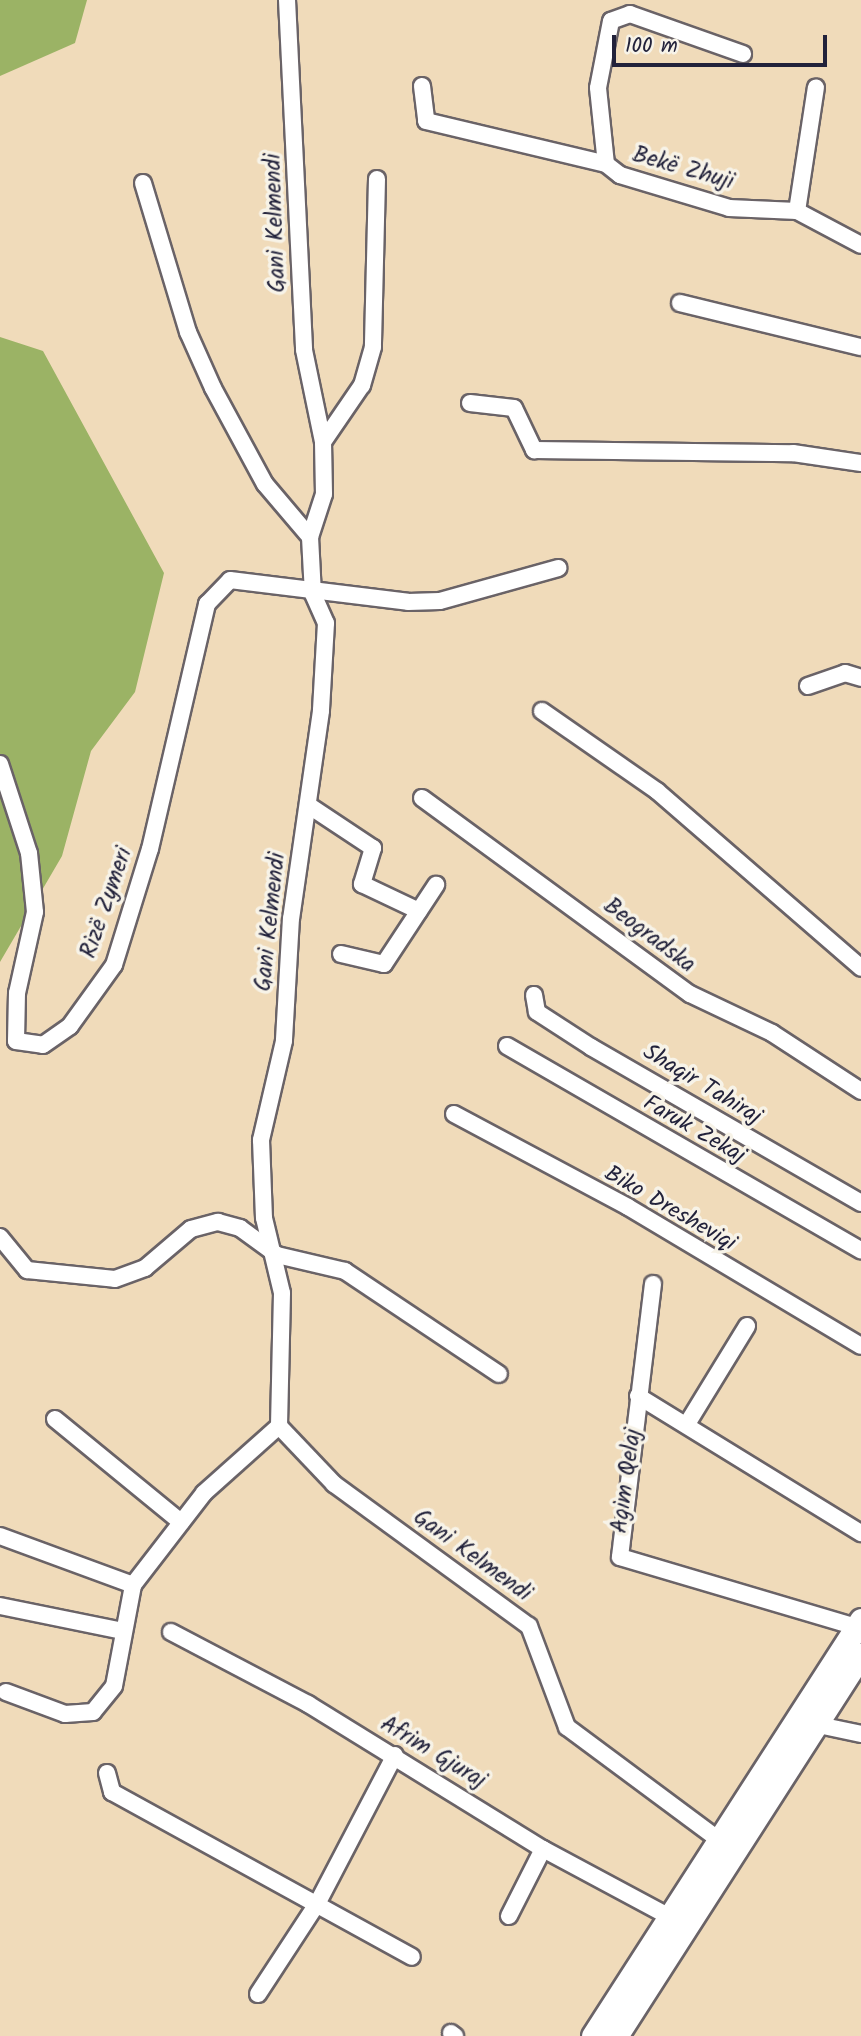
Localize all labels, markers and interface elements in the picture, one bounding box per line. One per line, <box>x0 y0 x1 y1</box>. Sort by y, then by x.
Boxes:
scale bar <box>616 21 831 65</box>
text: 100 m <box>625 30 678 63</box>
street label: Bekë Zhuji <box>629 141 737 197</box>
street label: Gani Kelmendi <box>260 153 292 293</box>
street label: Rizë Zymeri <box>75 844 139 962</box>
street label: Gani Kelmendi <box>250 851 292 993</box>
street label: Beogradska <box>598 893 700 979</box>
street label: Shaqir Tahiraj <box>638 1039 766 1131</box>
street label: Faruk Zekaj <box>638 1090 750 1170</box>
street label: Biko Dresheviqi <box>599 1160 741 1258</box>
street label: Agim Qelaj <box>606 1427 648 1535</box>
street label: Gani Kelmendi <box>408 1504 536 1608</box>
street label: Afrim Gjuraj <box>375 1711 491 1795</box>

